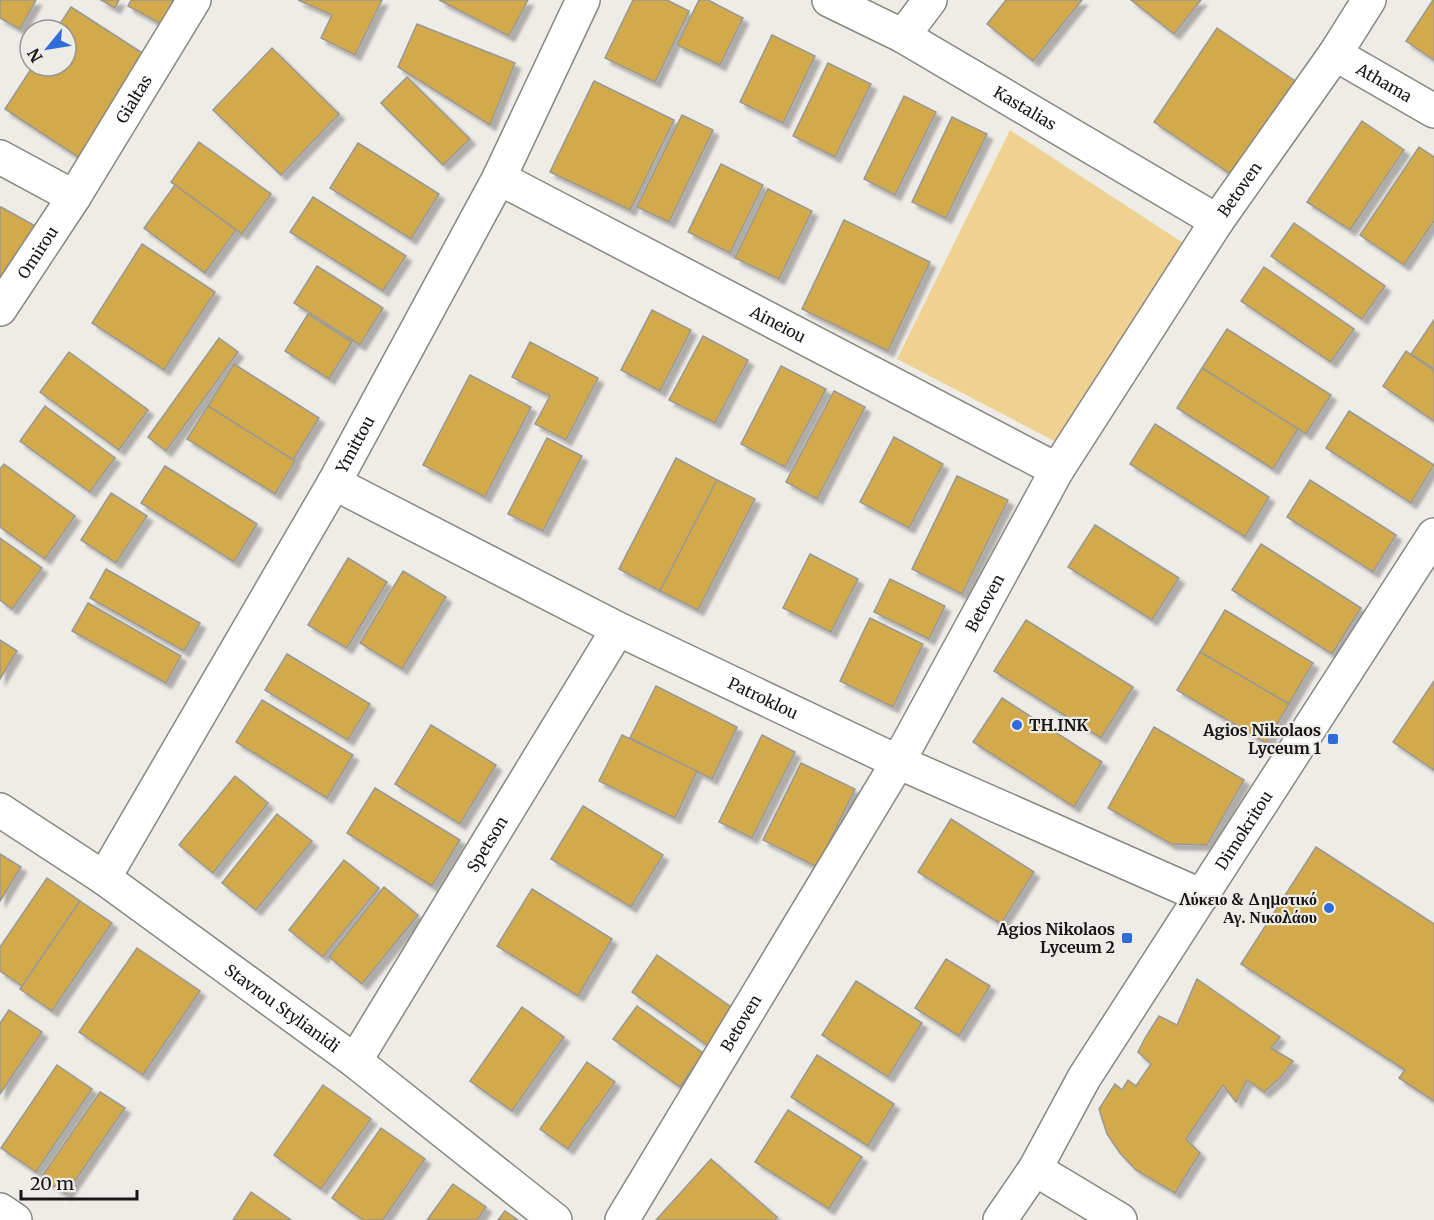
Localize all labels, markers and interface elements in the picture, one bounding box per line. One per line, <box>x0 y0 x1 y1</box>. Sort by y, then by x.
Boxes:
north arrow <box>18 18 78 78</box>
text: N <box>23 45 47 66</box>
street label: Athama <box>1352 58 1416 106</box>
street label: Gialtas <box>111 71 156 127</box>
street label: Kastalias <box>990 82 1060 134</box>
street label: Betoven <box>1213 158 1266 221</box>
street label: Omirou <box>13 222 62 282</box>
street label: Aineiou <box>746 301 809 347</box>
street label: Ymittou <box>331 412 378 477</box>
street label: Betoven <box>961 570 1009 635</box>
street label: Patroklou <box>725 673 801 723</box>
place label: TH.INK <box>1029 715 1088 735</box>
marker: TH.INK <box>1010 718 1024 732</box>
place label: Agios Nikolaos Lyceum 1 <box>1202 720 1322 758</box>
marker: Agios Nikolaos Lyceum 1 <box>1326 732 1340 746</box>
street label: Dimokritou <box>1211 787 1276 873</box>
street label: Spetson <box>462 812 512 876</box>
place label: Λύκειο & Δημοτικό Αγ. Νικολάου <box>1179 889 1317 927</box>
marker: Λύκειο & Δημοτικό Αγ. Νικολάου <box>1322 901 1336 915</box>
place label: Agios Nikolaos Lyceum 2 <box>996 919 1115 957</box>
marker: Agios Nikolaos Lyceum 2 <box>1120 931 1134 945</box>
street label: Stavrou Stylianidi <box>221 960 344 1057</box>
street label: Betoven <box>716 991 766 1055</box>
scale bar <box>21 1163 136 1201</box>
text: 20 m <box>30 1172 74 1195</box>

